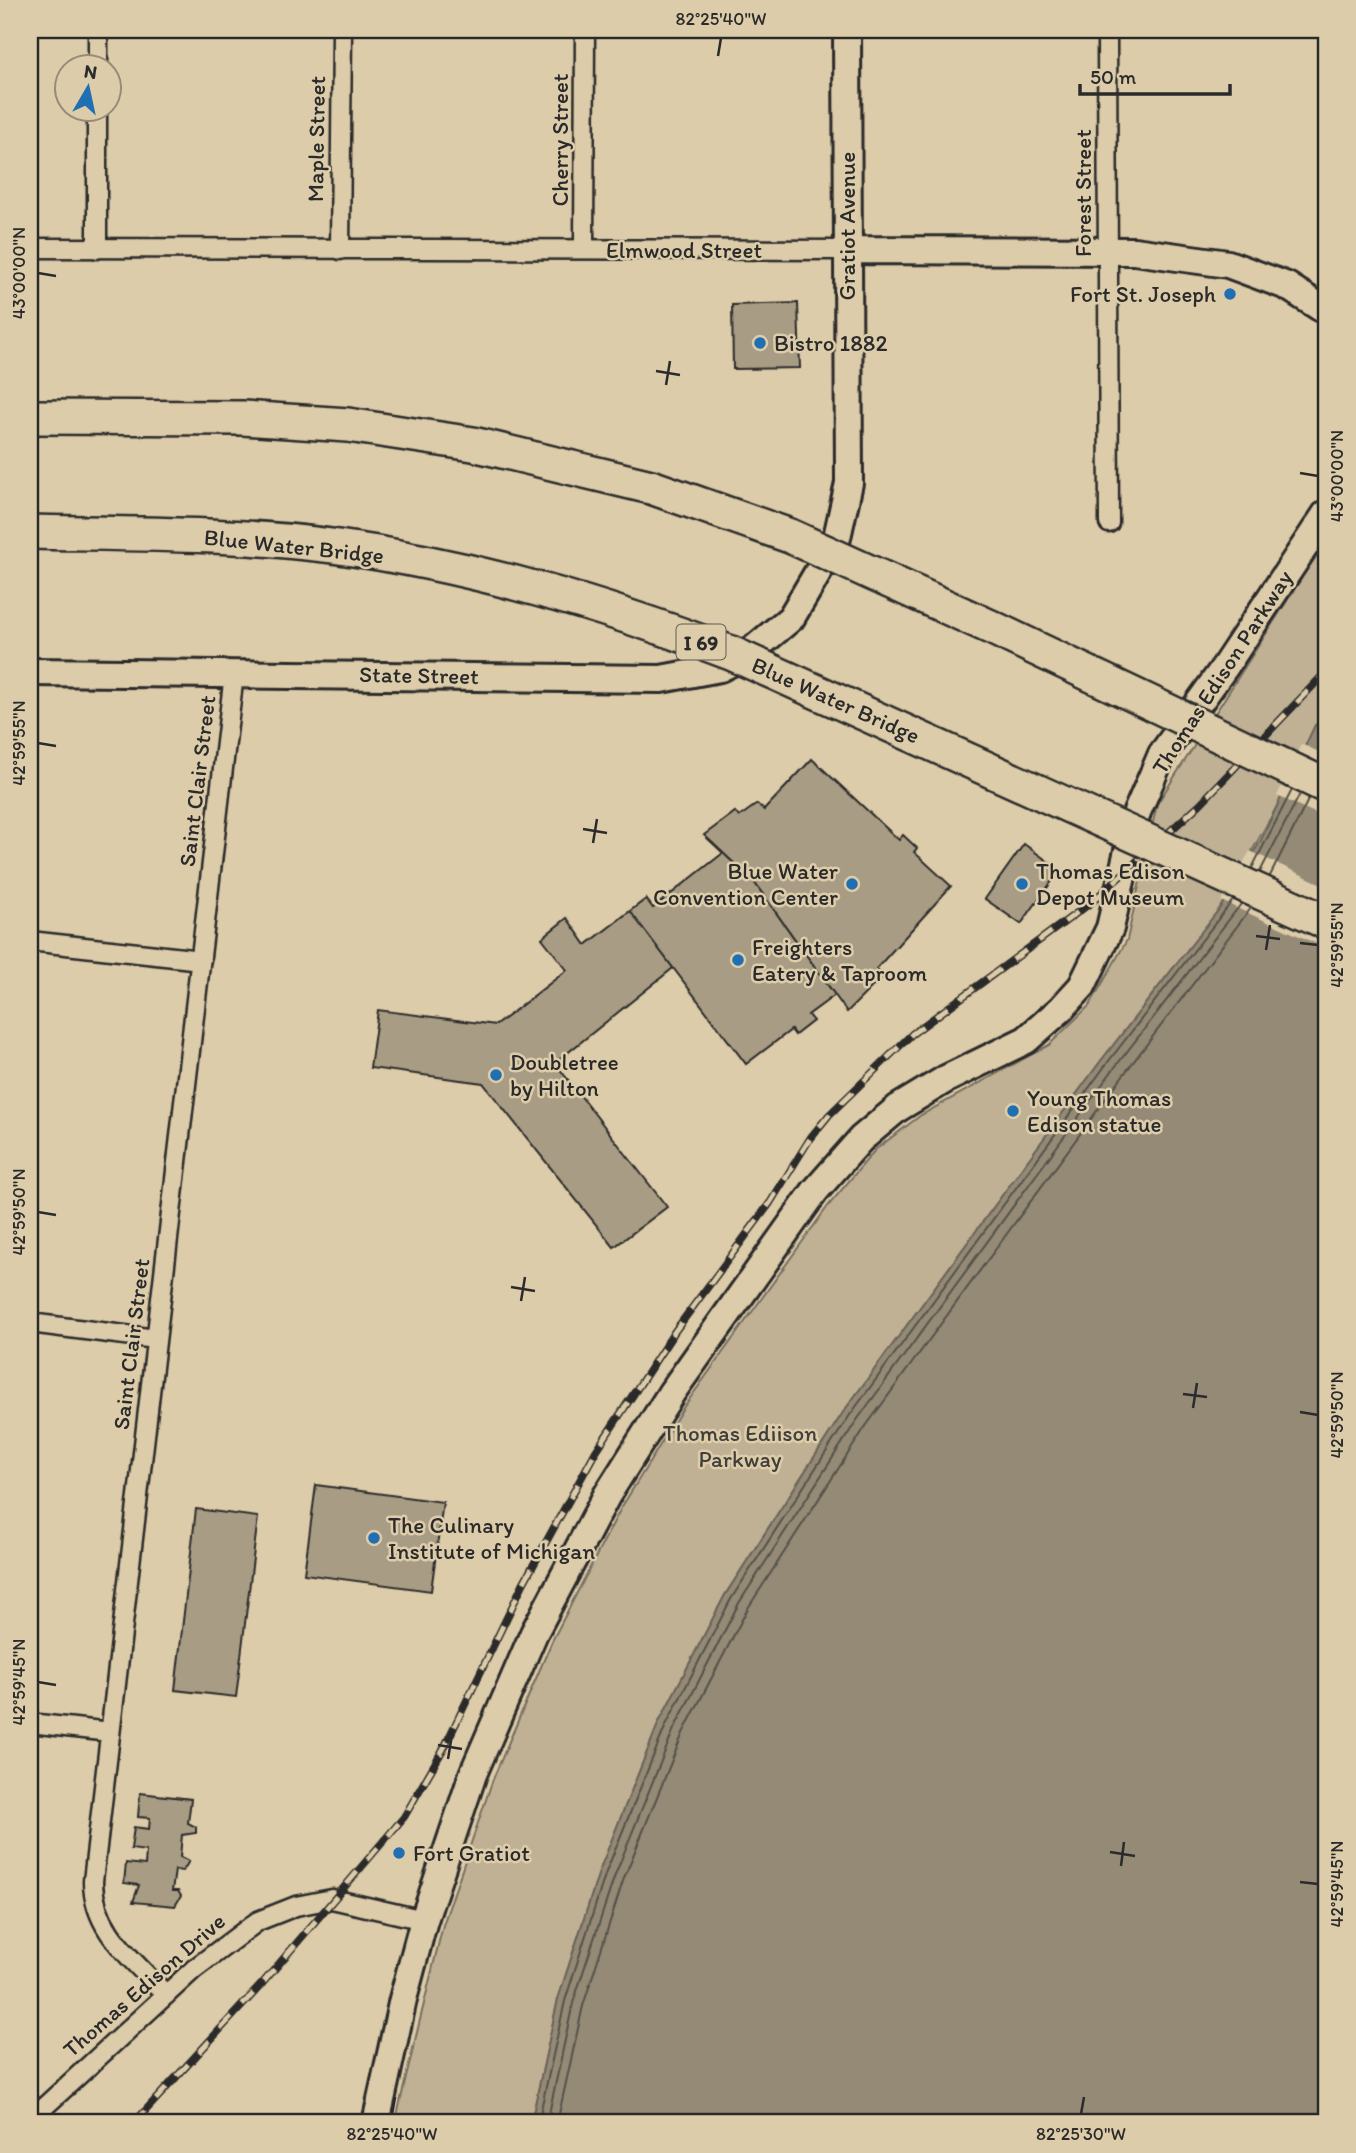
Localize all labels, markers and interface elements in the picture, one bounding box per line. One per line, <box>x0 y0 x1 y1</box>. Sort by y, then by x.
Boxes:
text: 82°25'40"W <box>676 8 766 30</box>
north arrow <box>52 52 122 122</box>
scale bar <box>1080 52 1230 96</box>
text: N <box>82 59 99 84</box>
text: 50 m <box>1090 64 1137 89</box>
street label: Cherry Street <box>546 73 574 207</box>
street label: Maple Street <box>301 75 331 202</box>
street label: Forest Street <box>1069 129 1097 257</box>
street label: Gratiot Avenue <box>833 152 861 300</box>
text: 43°00'00"N <box>8 227 30 319</box>
street label: Elmwood Street <box>606 236 762 264</box>
place label: Fort St. Joseph <box>1070 280 1216 308</box>
marker: Fort St. Joseph <box>1222 286 1238 302</box>
place label: Bistro 1882 <box>774 329 888 357</box>
marker: Bistro 1882 <box>752 335 768 351</box>
text: 43°00'00"N <box>1326 430 1348 522</box>
street label: Blue Water Bridge <box>203 523 385 569</box>
street label: Thomas Edison Parkway <box>1146 565 1299 779</box>
road number: I 69 <box>676 624 726 660</box>
street label: Blue Water Bridge <box>748 650 924 750</box>
street label: State Street <box>359 660 479 690</box>
street label: Saint Clair Street <box>173 694 221 868</box>
text: 42°59'55"N <box>8 700 30 786</box>
place label: Blue Water Convention Center <box>653 857 838 911</box>
place label: Thomas Edison Depot Museum <box>1036 857 1185 911</box>
marker: Blue Water Convention Center <box>844 876 860 892</box>
marker: Thomas Edison Depot Museum <box>1014 876 1030 892</box>
text: 42°59'55"N <box>1326 902 1348 988</box>
place label: Freighters Eatery & Taproom <box>752 933 927 987</box>
marker: Freighters Eatery & Taproom <box>730 952 746 968</box>
place label: Doubletree by Hilton <box>510 1048 619 1102</box>
marker: Doubletree by Hilton <box>488 1067 504 1083</box>
place label: Young Thomas Edison statue <box>1027 1084 1171 1138</box>
marker: Young Thomas Edison statue <box>1005 1103 1021 1119</box>
text: 42°59'50"N <box>8 1168 30 1256</box>
street label: Saint Clair Street <box>107 1257 155 1431</box>
text: 42°59'50"N <box>1326 1371 1348 1459</box>
park label: Thomas Ediison Parkway <box>663 1419 817 1473</box>
place label: The Culinary Institute of Michigan <box>388 1511 595 1565</box>
marker: The Culinary Institute of Michigan <box>366 1530 382 1546</box>
text: 42°59'45"N <box>8 1639 30 1725</box>
place label: Fort Gratiot <box>413 1839 530 1867</box>
text: 42°59'45"N <box>1326 1841 1348 1927</box>
marker: Fort Gratiot <box>391 1845 407 1861</box>
street label: Thomas Edison Drive <box>57 1907 231 2063</box>
text: 82°25'40"W <box>347 2123 437 2145</box>
text: 82°25'30"W <box>1036 2123 1126 2145</box>

